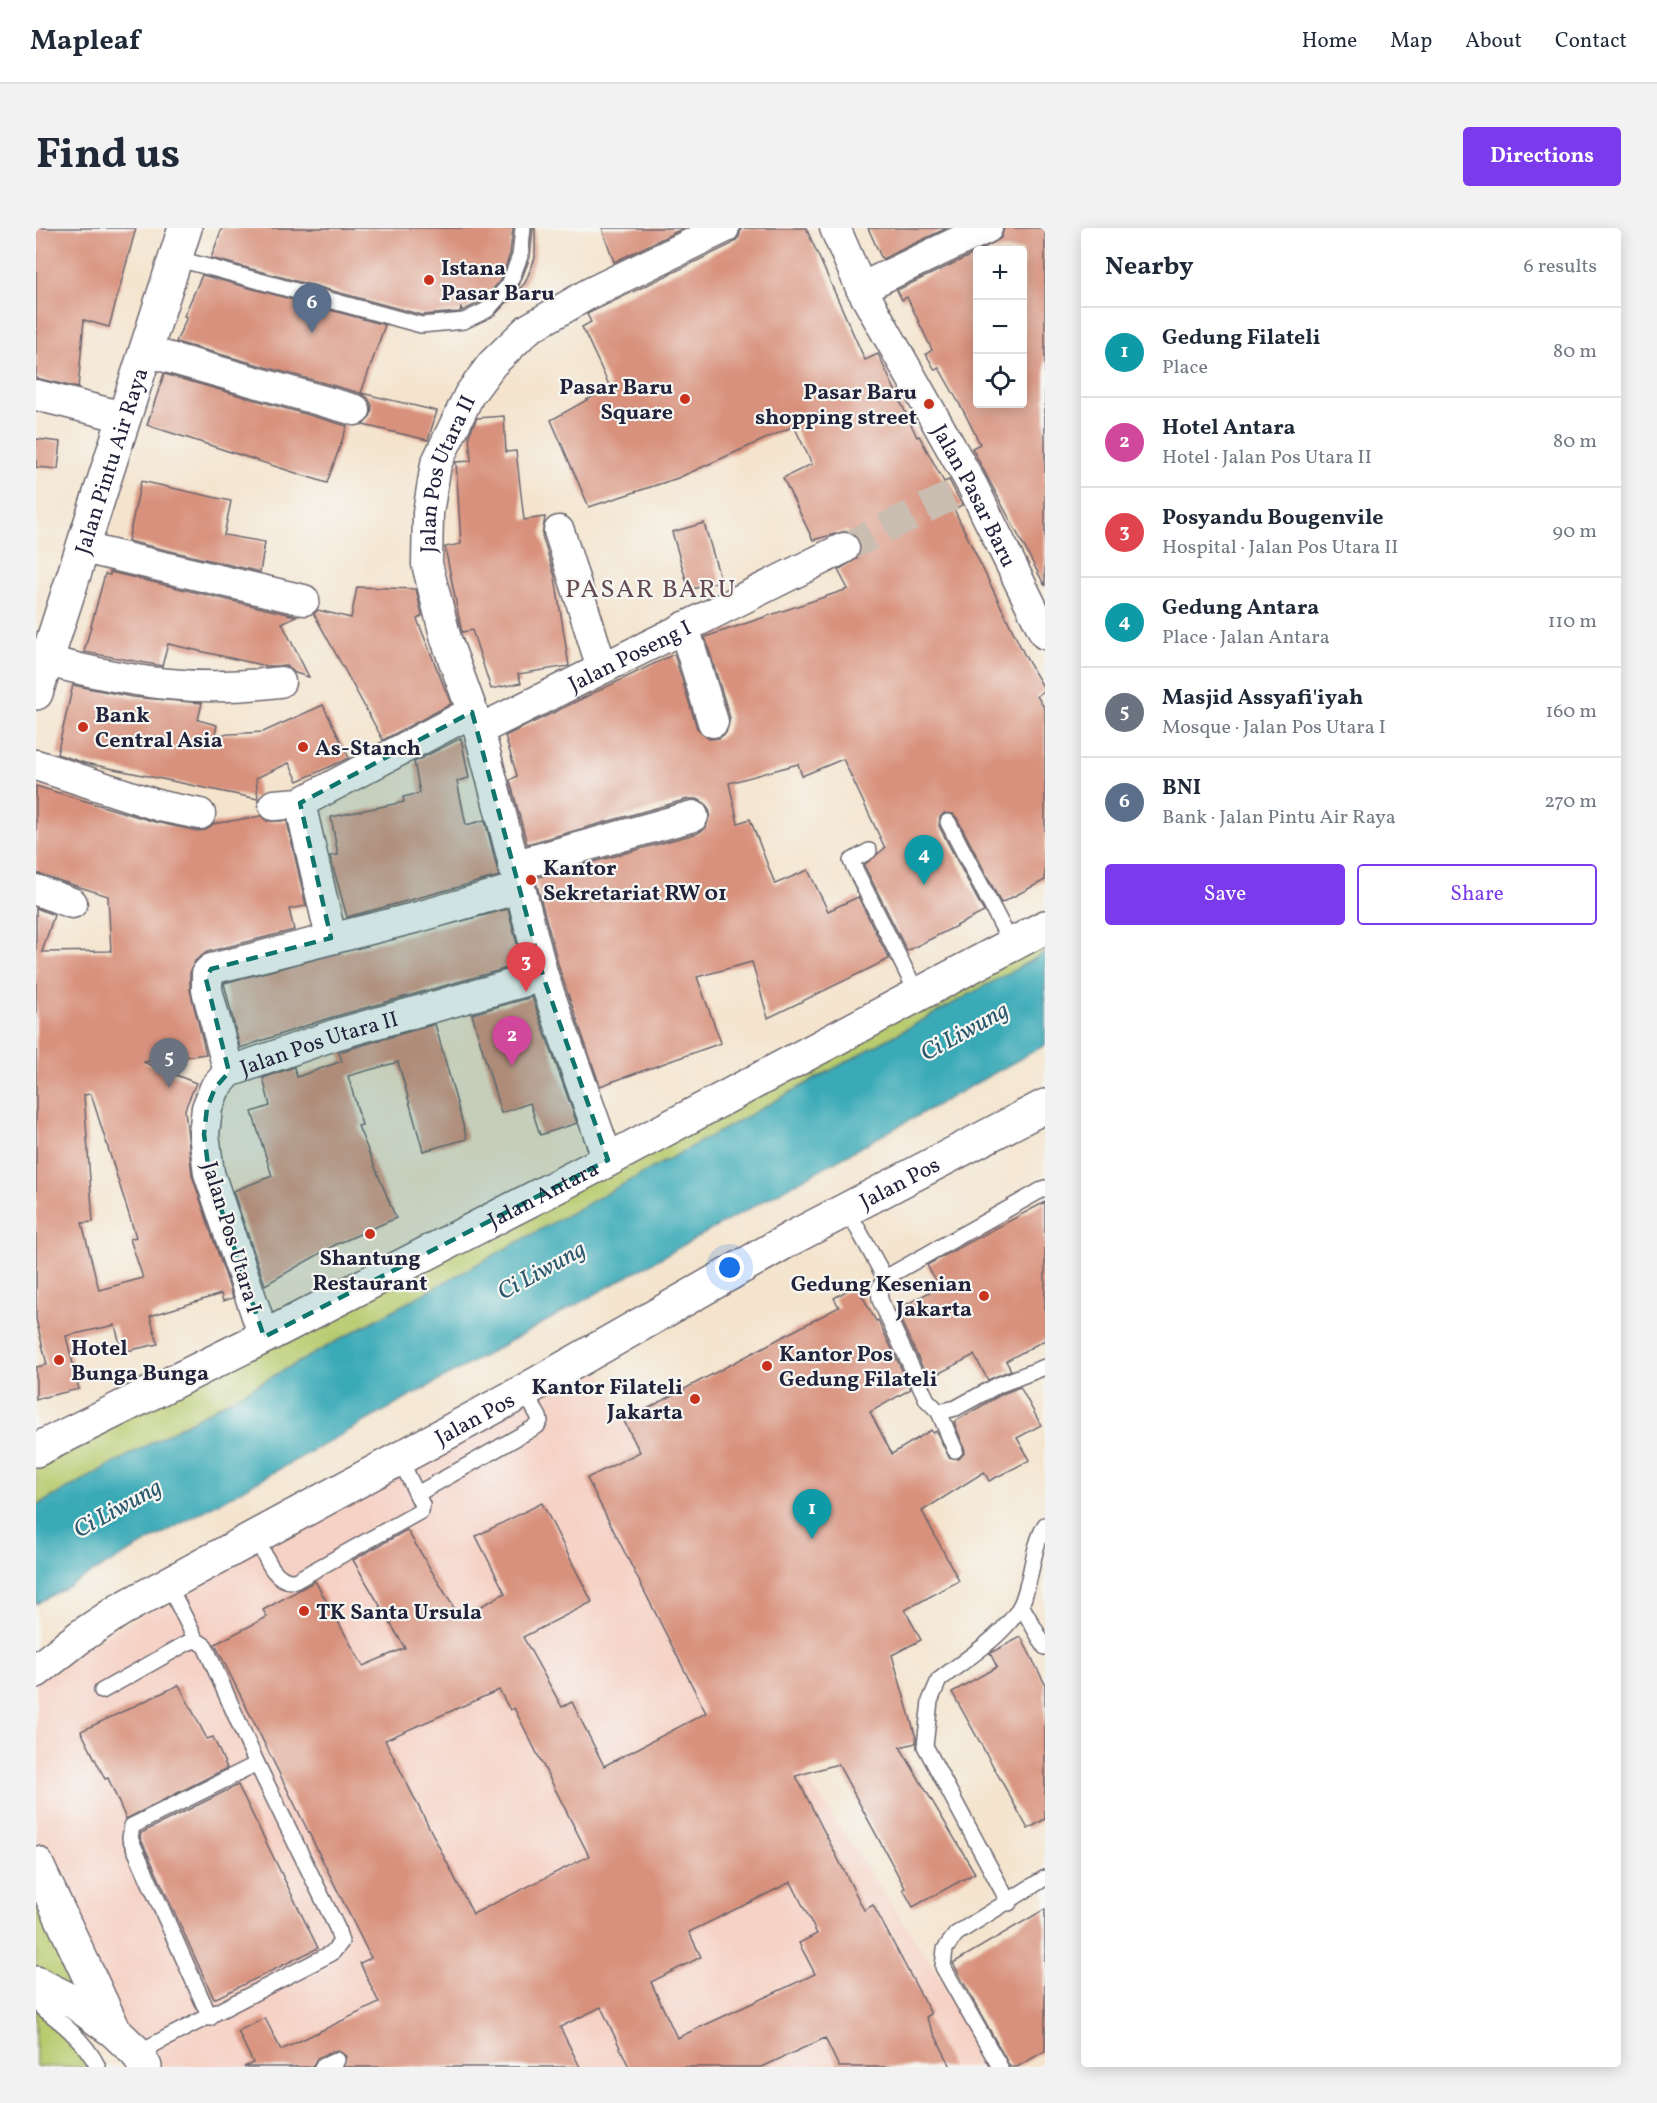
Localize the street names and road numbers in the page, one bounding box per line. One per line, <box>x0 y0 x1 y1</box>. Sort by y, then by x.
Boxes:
street label: Jalan Pintu Air Raya <box>68 364 157 559</box>
street label: Jalan Pos Utara II <box>414 390 485 553</box>
street label: Jalan Pasar Baru <box>923 419 1023 573</box>
street label: Jalan Poseng I <box>564 614 697 701</box>
street label: Jalan Pos Utara II <box>236 1005 402 1085</box>
street label: Jalan Pos <box>855 1150 946 1218</box>
street label: Jalan Antara <box>483 1154 605 1237</box>
street label: Jalan Pos Utara I <box>193 1158 268 1317</box>
street label: Jalan Pos <box>430 1386 521 1454</box>

